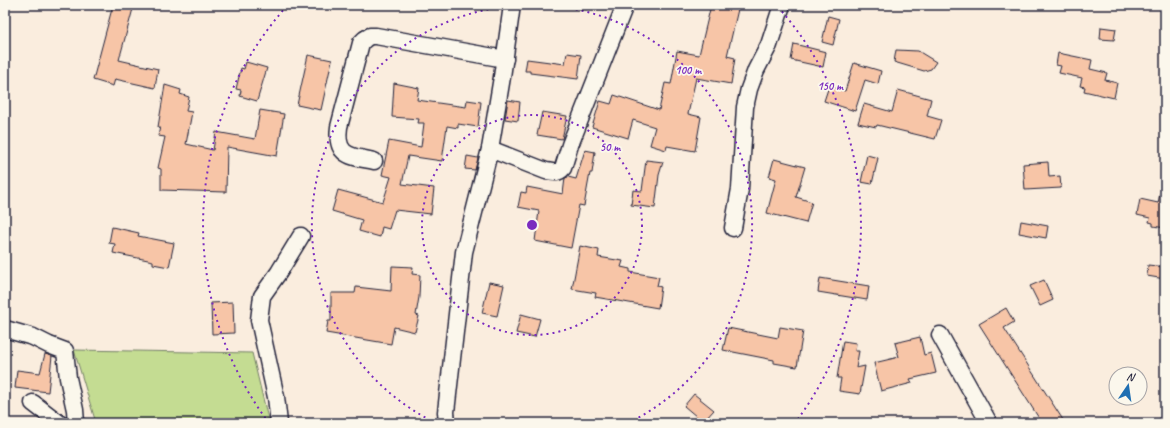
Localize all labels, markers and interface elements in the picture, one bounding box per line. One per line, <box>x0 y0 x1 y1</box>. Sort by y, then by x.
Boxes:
text: 100 m <box>675 62 702 78</box>
text: 150 m <box>817 78 844 94</box>
text: 50 m <box>600 139 621 155</box>
centre of rings <box>525 218 539 232</box>
north arrow <box>1108 366 1148 406</box>
text: N <box>1125 369 1137 384</box>

